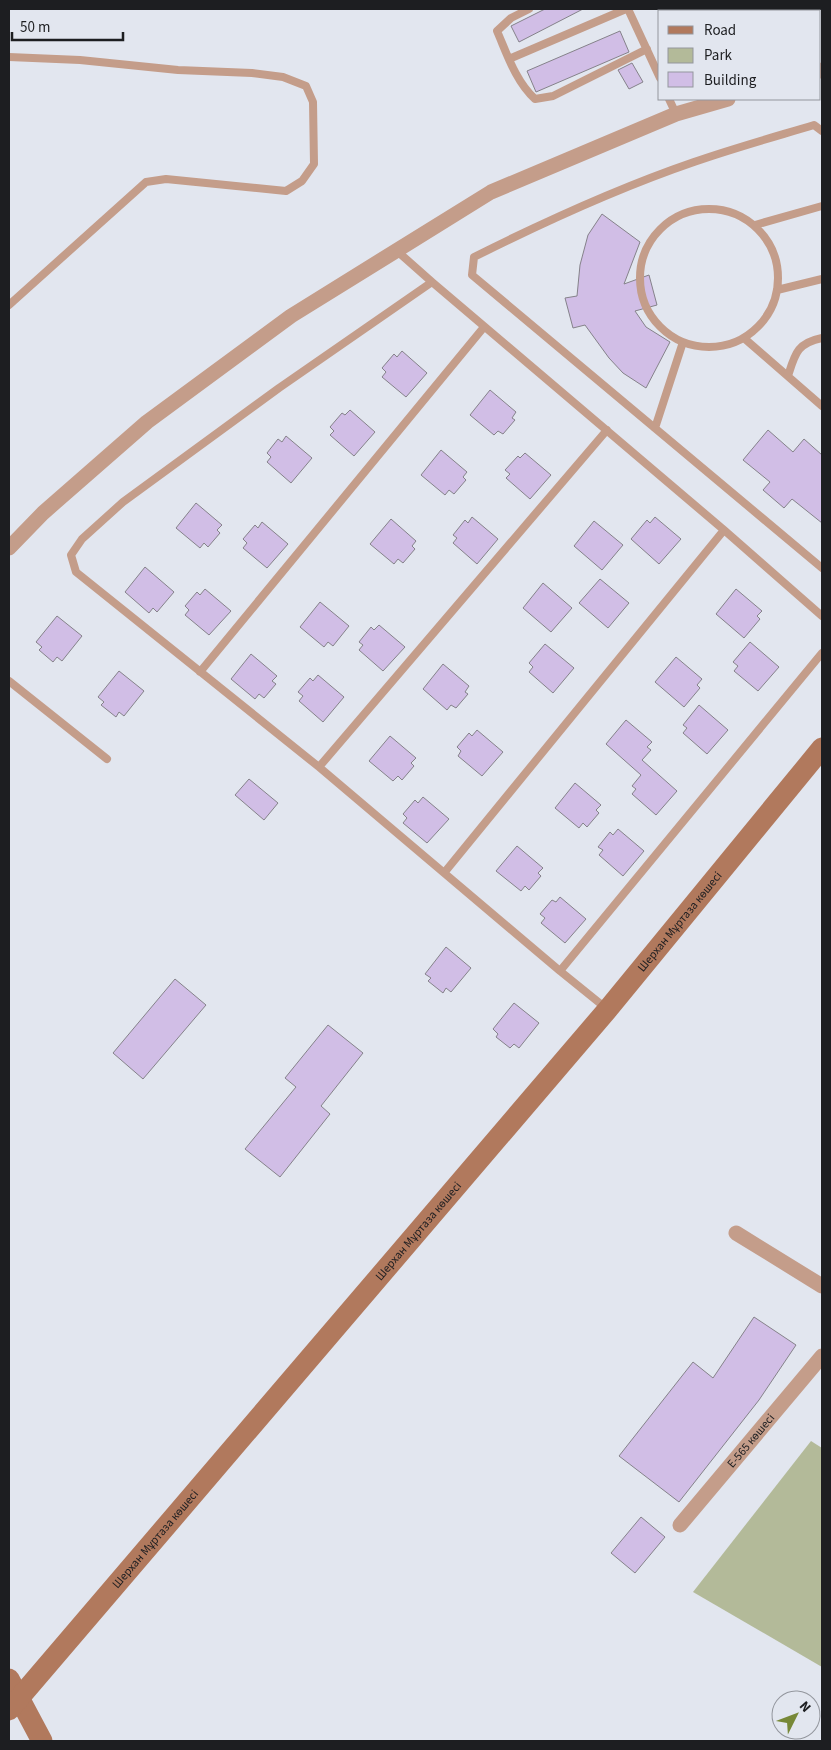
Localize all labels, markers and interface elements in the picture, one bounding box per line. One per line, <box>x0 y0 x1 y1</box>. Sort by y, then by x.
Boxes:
scale bar <box>12 10 124 42</box>
legend <box>658 10 821 100</box>
text: 50 m <box>20 17 50 38</box>
text: Road <box>704 20 736 41</box>
text: Park <box>704 45 733 66</box>
text: Building <box>704 70 757 91</box>
street label: Шерхан Мұртаза көшесі <box>634 868 726 976</box>
street label: Шерхан Мұртаза көшесі <box>372 1178 466 1284</box>
street label: Е-565 көшесі <box>723 1410 779 1472</box>
street label: Шерхан Мұртаза көшесі <box>108 1486 203 1592</box>
north arrow <box>771 1690 821 1740</box>
text: N <box>794 1697 815 1717</box>

